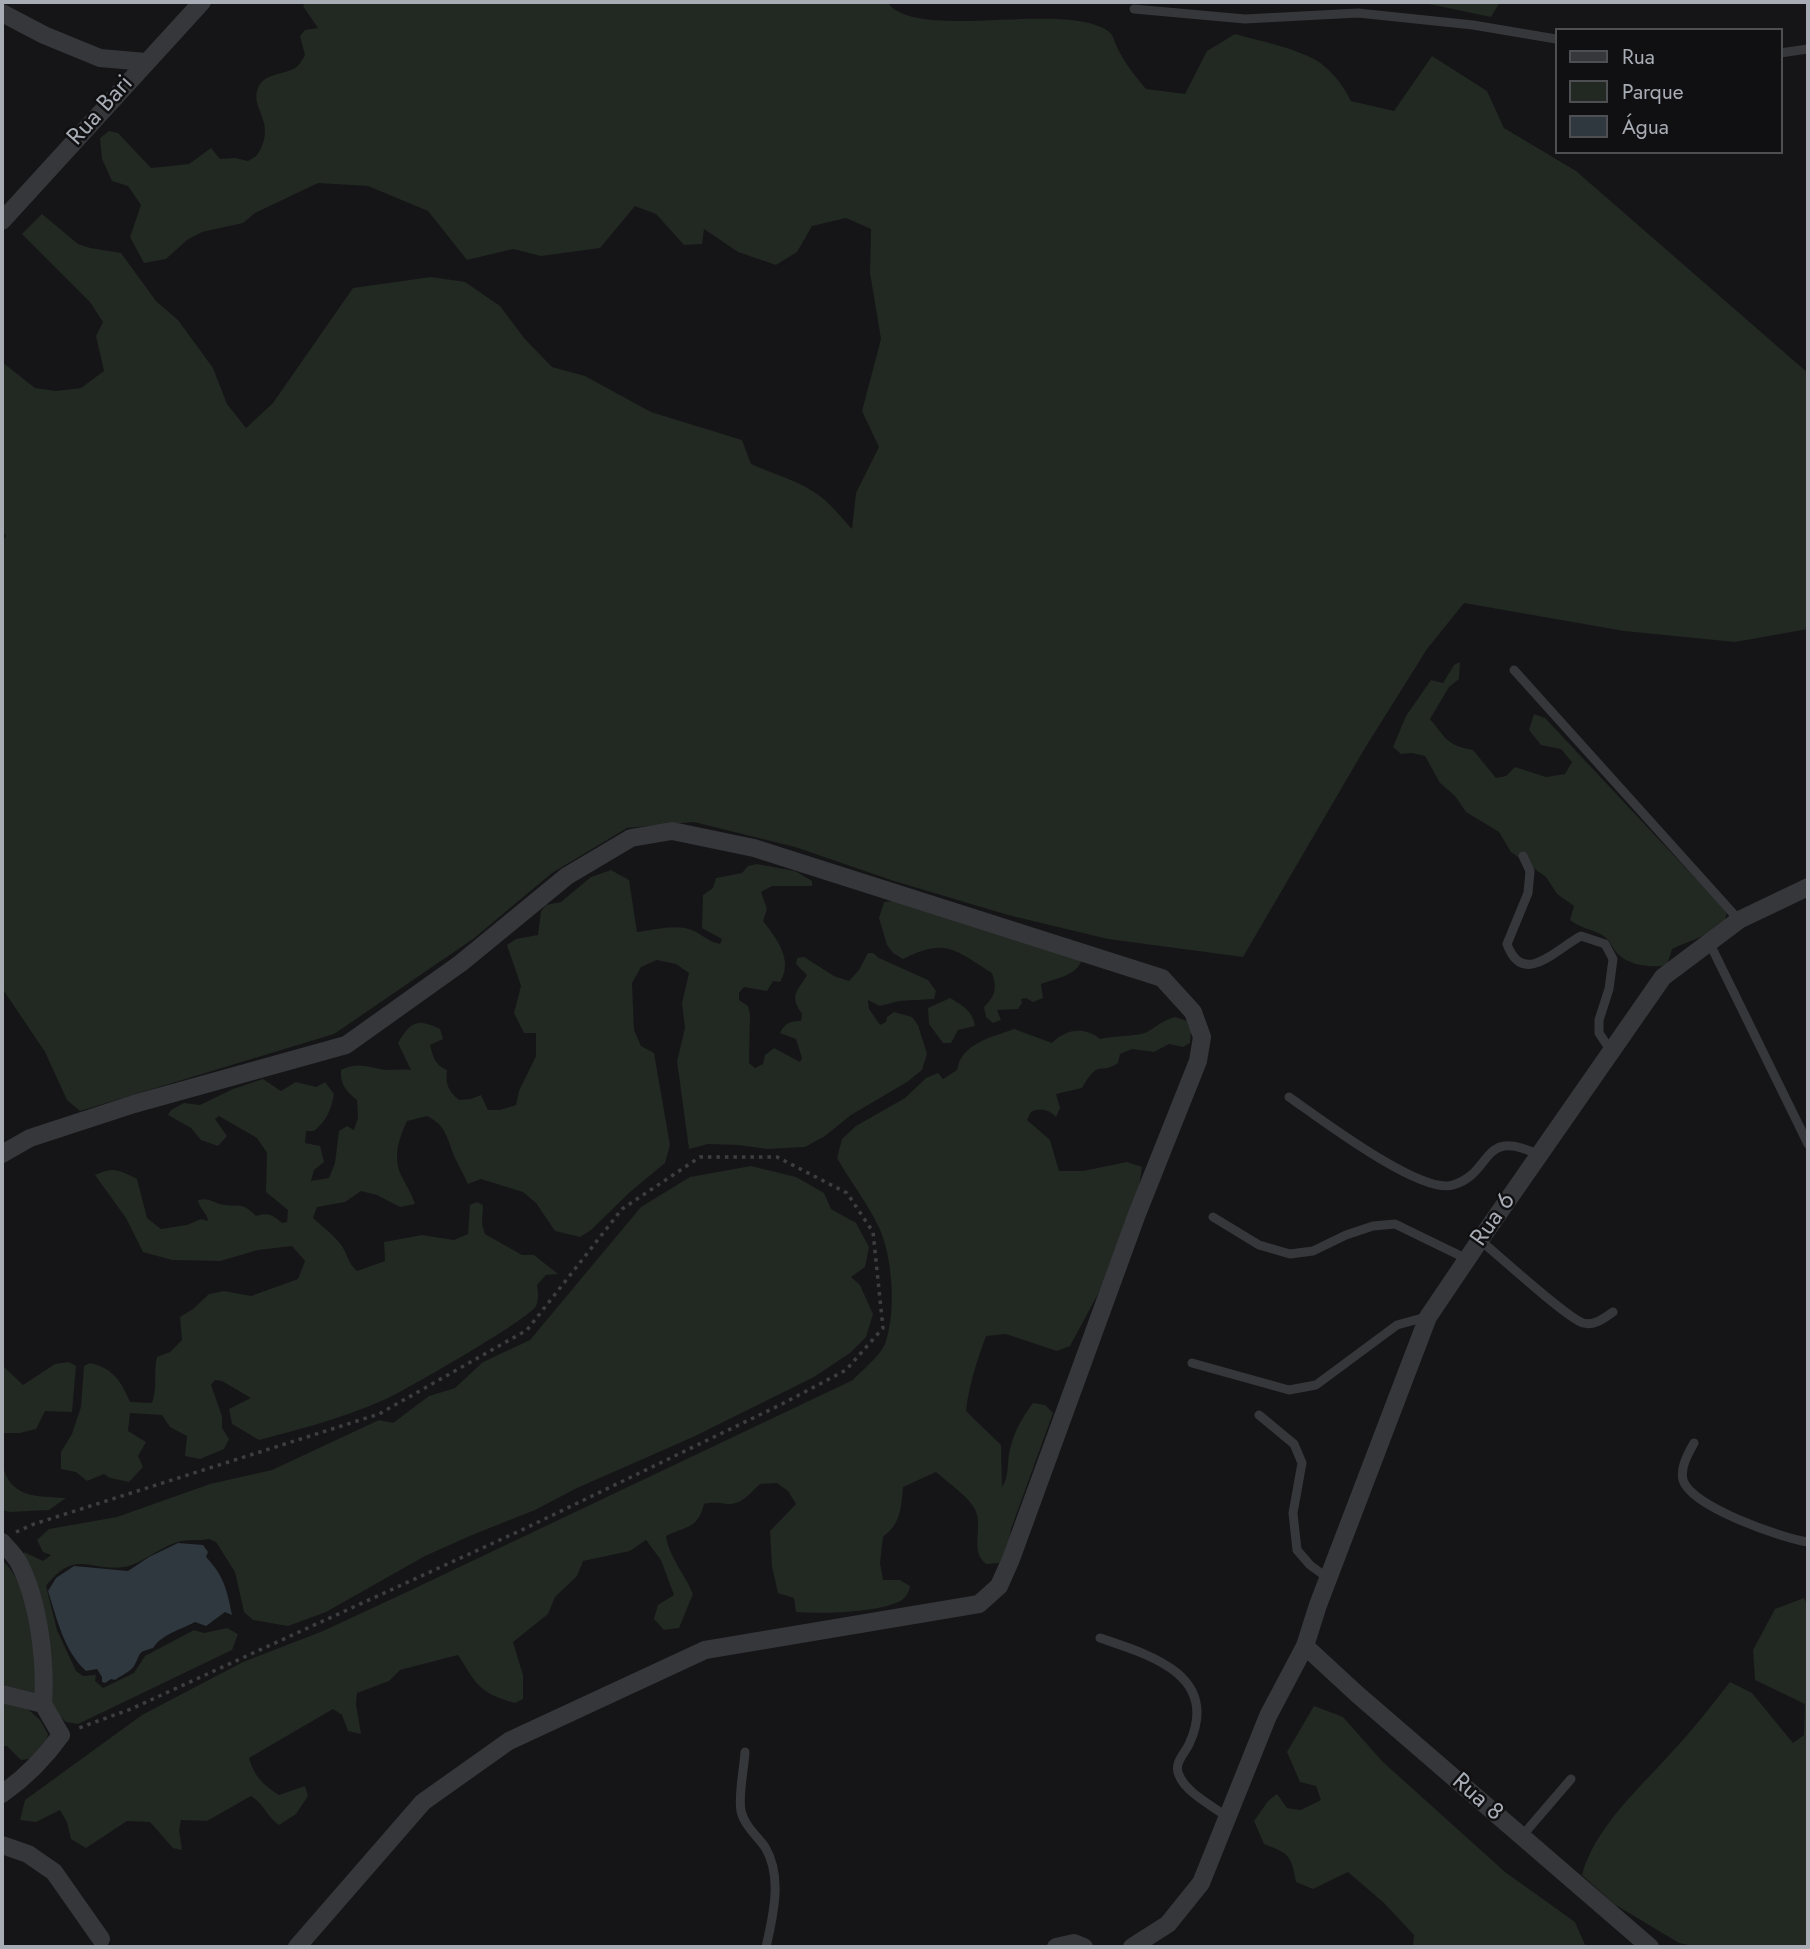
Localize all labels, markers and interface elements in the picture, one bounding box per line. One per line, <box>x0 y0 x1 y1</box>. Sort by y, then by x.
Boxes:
legend <box>1554 28 1782 154</box>
text: Rua <box>1622 42 1655 72</box>
street label: Rua Bari <box>62 70 140 152</box>
text: Parque <box>1622 77 1684 107</box>
text: Água <box>1622 112 1669 142</box>
street label: Rua 6 <box>1465 1188 1523 1252</box>
street label: Rua 8 <box>1446 1768 1508 1828</box>

